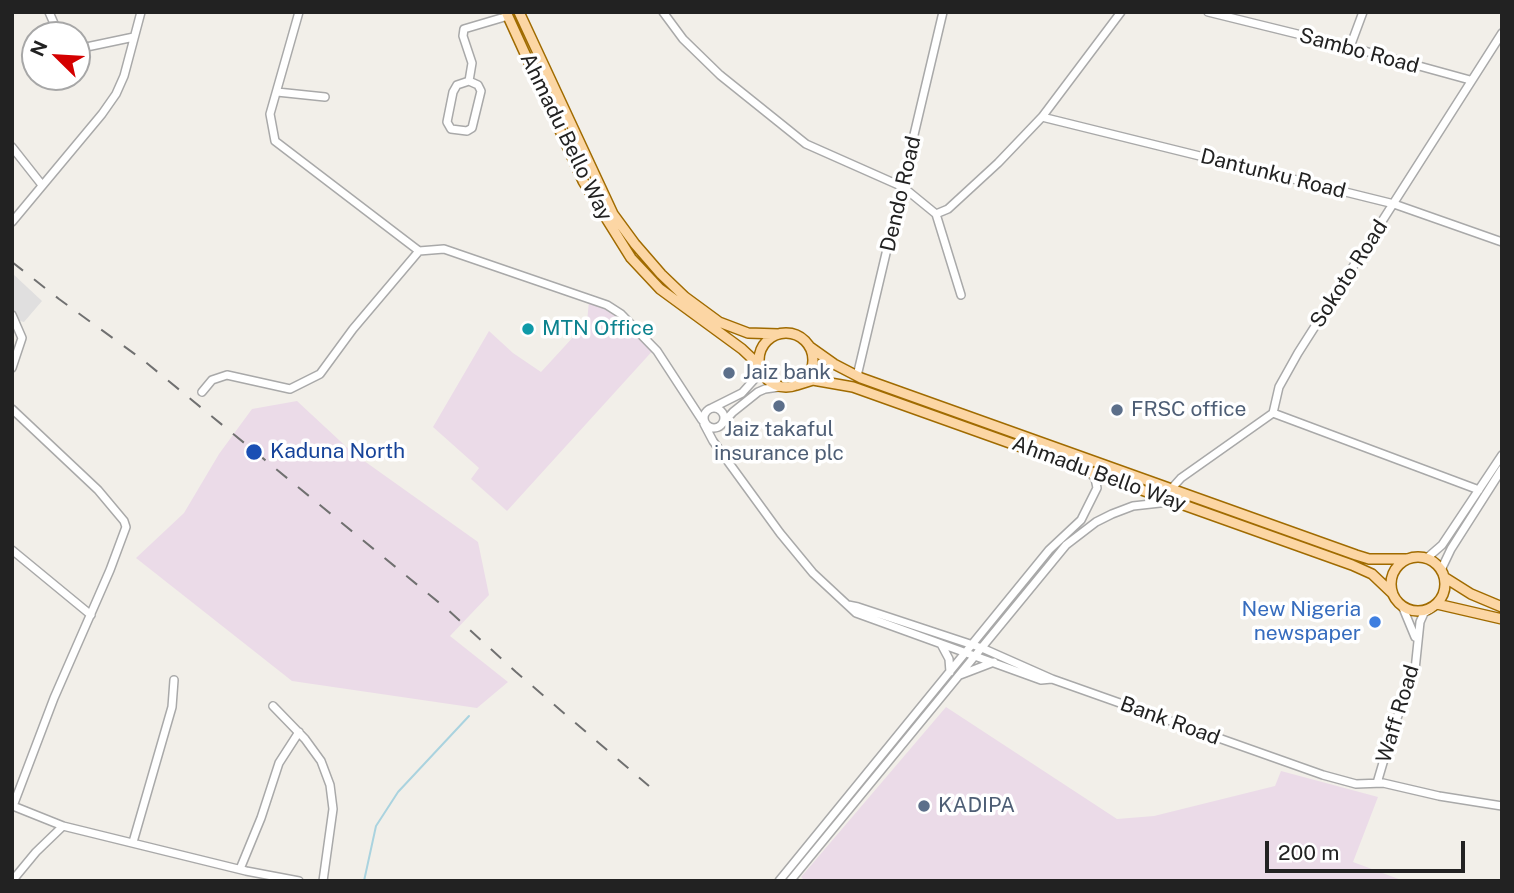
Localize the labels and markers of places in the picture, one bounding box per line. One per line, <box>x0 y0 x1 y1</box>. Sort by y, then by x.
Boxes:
place label: MTN Office <box>542 316 654 342</box>
marker: MTN Office <box>520 321 536 337</box>
place label: Jaiz bank <box>743 360 831 386</box>
marker: Jaiz bank <box>721 365 737 381</box>
place label: FRSC office <box>1131 397 1246 423</box>
marker: Jaiz takaful insurance plc <box>771 398 787 414</box>
marker: FRSC office <box>1109 402 1125 418</box>
place label: Jaiz takaful insurance plc <box>714 417 844 467</box>
place label: Kaduna North <box>270 439 405 465</box>
marker: Kaduna North <box>244 442 264 462</box>
place label: New Nigeria newspaper <box>1241 597 1361 647</box>
marker: New Nigeria newspaper <box>1367 614 1383 630</box>
place label: KADIPA <box>938 793 1015 819</box>
marker: KADIPA <box>916 798 932 814</box>

